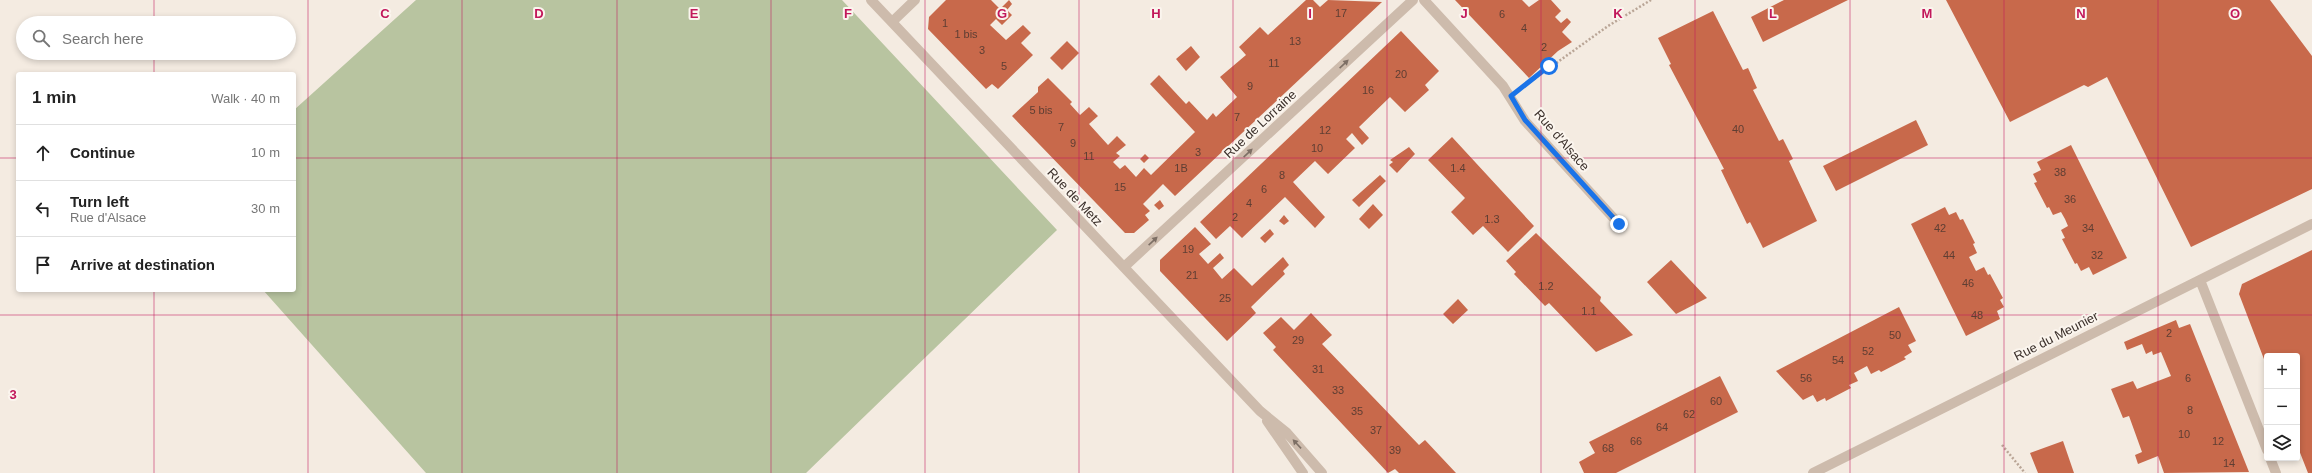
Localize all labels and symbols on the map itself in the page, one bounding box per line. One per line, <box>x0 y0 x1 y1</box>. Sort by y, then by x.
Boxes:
text: C <box>380 6 390 21</box>
text: D <box>534 6 544 21</box>
text: E <box>690 6 699 21</box>
text: F <box>844 6 852 21</box>
text: G <box>997 6 1007 21</box>
text: H <box>1151 6 1161 21</box>
text: I <box>1308 6 1312 21</box>
text: J <box>1460 6 1468 21</box>
text: K <box>1613 6 1623 21</box>
text: L <box>1769 6 1777 21</box>
text: M <box>1922 6 1932 21</box>
text: N <box>2076 6 2086 21</box>
text: O <box>2230 6 2240 21</box>
house number: 17 <box>1335 7 1347 19</box>
house number: 6 <box>1499 8 1505 20</box>
house number: 1 <box>942 17 948 29</box>
house number: 4 <box>1521 22 1527 34</box>
house number: 1 bis <box>954 28 978 40</box>
house number: 13 <box>1289 35 1301 47</box>
house number: 2 <box>1541 41 1547 53</box>
house number: 3 <box>979 44 985 56</box>
house number: 11 <box>1268 57 1280 69</box>
route start <box>1540 57 1558 75</box>
house number: 5 <box>1001 60 1007 72</box>
one-way arrow <box>1339 60 1349 69</box>
house number: 20 <box>1395 68 1407 80</box>
house number: 9 <box>1247 80 1253 92</box>
house number: 16 <box>1362 84 1374 96</box>
street label: Rue de Lorraine <box>1221 87 1299 161</box>
house number: 5 bis <box>1029 104 1053 116</box>
street label: Rue d'Alsace <box>1531 106 1593 174</box>
house number: 7 <box>1234 111 1240 123</box>
house number: 7 <box>1058 121 1064 133</box>
house number: 40 <box>1732 123 1744 135</box>
house number: 12 <box>1319 124 1331 136</box>
house number: 9 <box>1070 137 1076 149</box>
house number: 10 <box>1311 142 1323 154</box>
house number: 3 <box>1195 146 1201 158</box>
one-way arrow <box>1243 148 1253 157</box>
house number: 11 <box>1083 150 1095 162</box>
house number: 1B <box>1174 162 1188 174</box>
house number: 1.4 <box>1450 162 1466 174</box>
street label: Rue de Metz <box>1044 165 1106 229</box>
house number: 38 <box>2054 166 2066 178</box>
house number: 8 <box>1279 169 1285 181</box>
house number: 15 <box>1114 181 1126 193</box>
house number: 6 <box>1261 183 1267 195</box>
house number: 36 <box>2064 193 2076 205</box>
house number: 4 <box>1246 197 1252 209</box>
house number: 2 <box>1232 211 1238 223</box>
house number: 1.3 <box>1484 213 1500 225</box>
route end <box>1610 215 1628 233</box>
house number: 42 <box>1934 222 1946 234</box>
house number: 34 <box>2082 222 2094 234</box>
one-way arrow <box>1148 236 1158 246</box>
house number: 19 <box>1182 243 1194 255</box>
house number: 44 <box>1943 249 1955 261</box>
house number: 32 <box>2091 249 2103 261</box>
house number: 21 <box>1186 269 1198 281</box>
house number: 46 <box>1962 277 1974 289</box>
house number: 1.2 <box>1538 280 1554 292</box>
house number: 25 <box>1219 292 1231 304</box>
house number: 1.1 <box>1581 305 1597 317</box>
street label: Rue du Meunier <box>2011 308 2101 364</box>
house number: 48 <box>1971 309 1983 321</box>
house number: 2 <box>2166 327 2172 339</box>
house number: 50 <box>1889 329 1901 341</box>
house number: 29 <box>1292 334 1304 346</box>
house number: 52 <box>1862 345 1874 357</box>
house number: 54 <box>1832 354 1844 366</box>
house number: 31 <box>1312 363 1324 375</box>
house number: 56 <box>1800 372 1812 384</box>
house number: 6 <box>2185 372 2191 384</box>
house number: 33 <box>1332 384 1344 396</box>
text: 3 <box>9 387 17 402</box>
house number: 60 <box>1710 395 1722 407</box>
house number: 8 <box>2187 404 2193 416</box>
house number: 35 <box>1351 405 1363 417</box>
house number: 62 <box>1683 408 1695 420</box>
house number: 64 <box>1656 421 1668 433</box>
house number: 37 <box>1370 424 1382 436</box>
house number: 10 <box>2178 428 2190 440</box>
house number: 66 <box>1630 435 1642 447</box>
house number: 12 <box>2212 435 2224 447</box>
one-way arrow <box>1292 439 1301 449</box>
house number: 68 <box>1602 442 1614 454</box>
house number: 39 <box>1389 444 1401 456</box>
house number: 14 <box>2223 457 2235 469</box>

